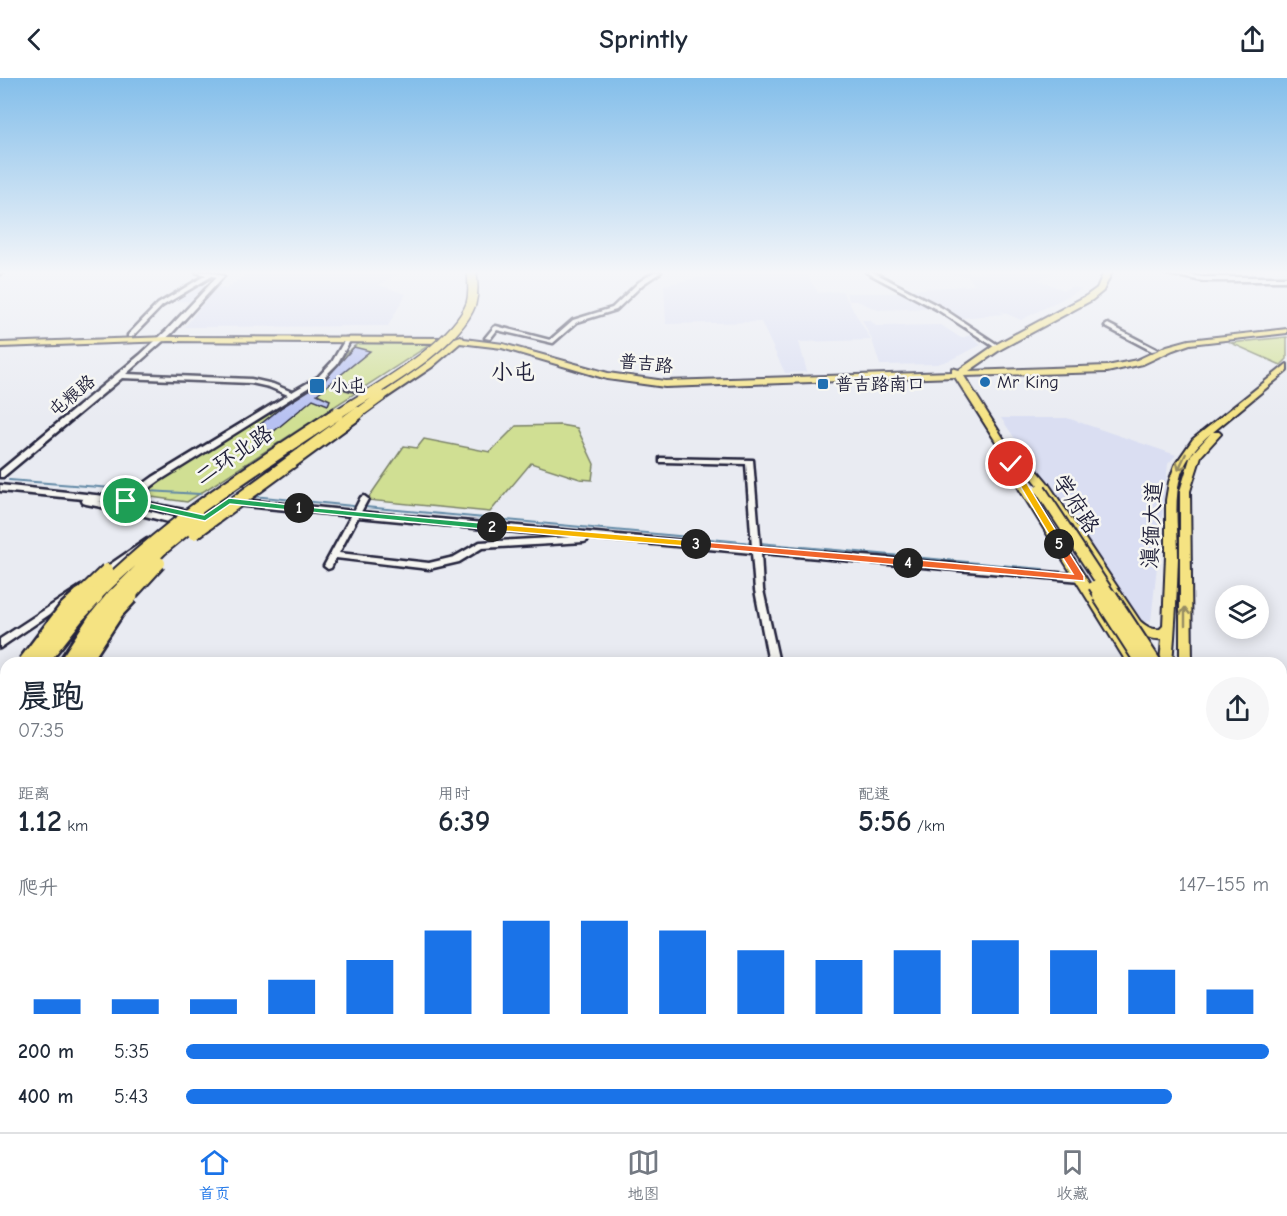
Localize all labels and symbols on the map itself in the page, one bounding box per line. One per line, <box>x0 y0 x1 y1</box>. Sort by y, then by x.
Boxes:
street label: 普吉路 <box>618 351 674 377</box>
district label: 小屯 <box>491 359 535 385</box>
street label: 屯粮路 <box>45 371 99 421</box>
place label: Mr King <box>997 372 1059 393</box>
place label: 普吉路南口 <box>835 374 925 395</box>
marker: Mr King <box>978 375 992 389</box>
place label: 小屯 <box>330 376 366 397</box>
marker: 小屯 <box>308 377 326 395</box>
marker: 普吉路南口 <box>816 377 830 391</box>
street label: 二环北路 <box>190 420 278 490</box>
pin <box>985 438 1036 489</box>
one-way arrow <box>1176 452 1188 470</box>
street label: 学府路 <box>1047 469 1105 539</box>
pin <box>100 475 151 526</box>
street label: 滇缅大道 <box>1137 480 1167 570</box>
pin: 1 <box>284 493 314 523</box>
pin: 2 <box>477 512 507 542</box>
pin: 3 <box>681 529 711 559</box>
pin: 5 <box>1044 529 1074 559</box>
pin: 4 <box>893 548 923 578</box>
one-way arrow <box>1179 607 1191 627</box>

